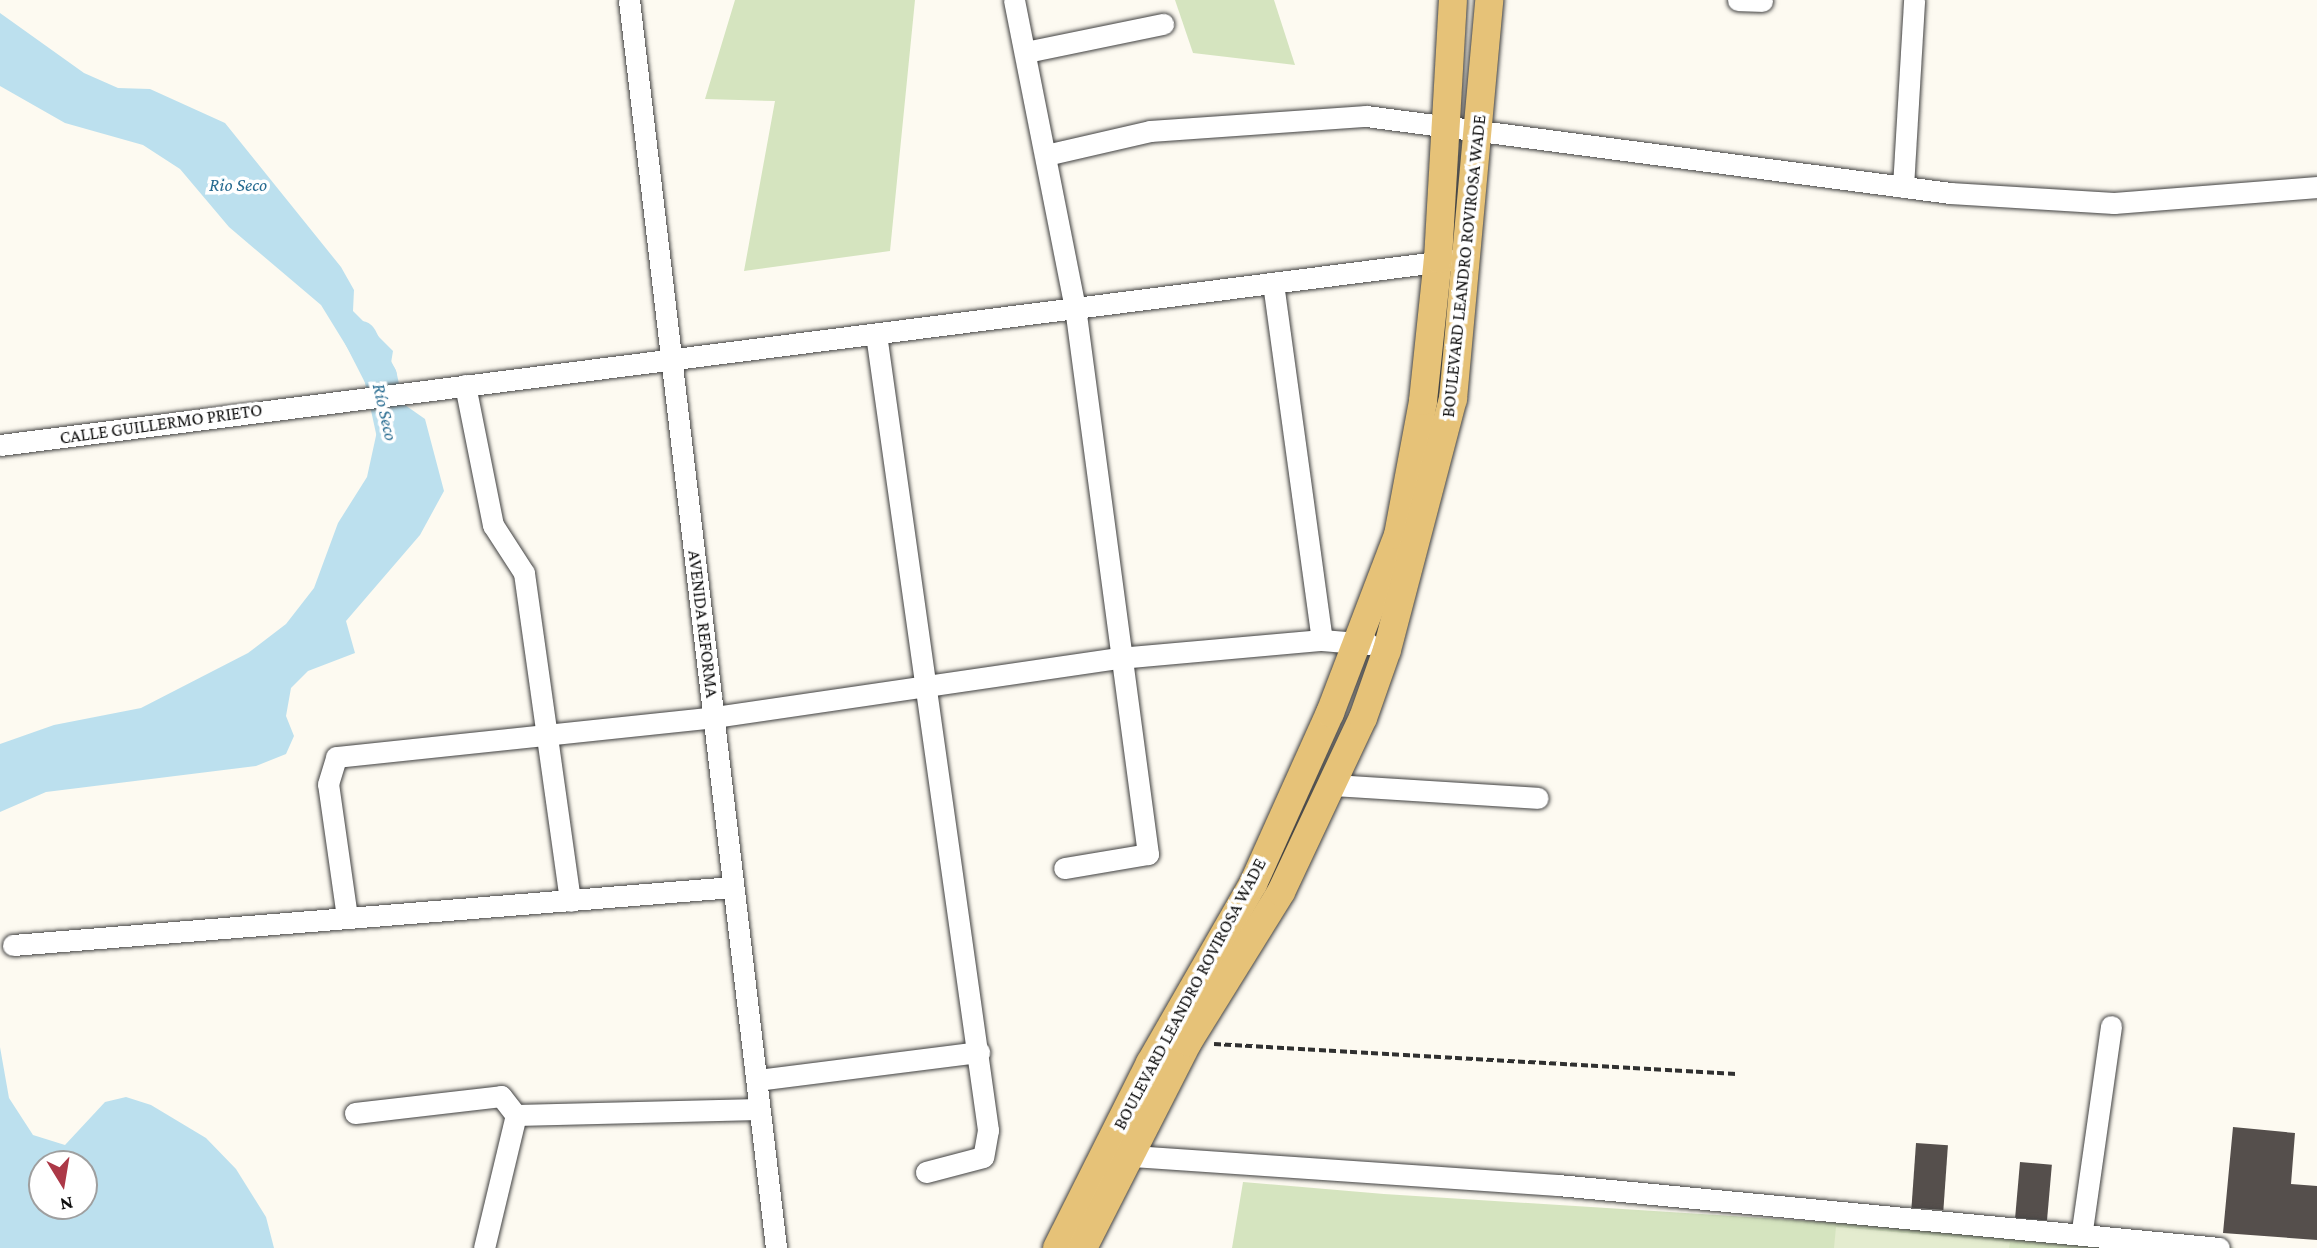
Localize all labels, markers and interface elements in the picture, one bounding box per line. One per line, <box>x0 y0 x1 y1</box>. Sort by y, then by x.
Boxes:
street label: BOULEVARD LEANDRO ROVIROSA WADE <box>1437 114 1491 418</box>
water label: Rio Seco <box>209 174 267 196</box>
water label: Río Seco <box>367 381 403 443</box>
street label: CALLE GUILLERMO PRIETO <box>58 399 264 449</box>
street label: AVENIDA REFORMA <box>683 549 723 699</box>
street label: BOULEVARD LEANDRO ROVIROSA WADE <box>1109 855 1271 1133</box>
north arrow <box>28 1150 98 1220</box>
text: N <box>58 1193 75 1216</box>

